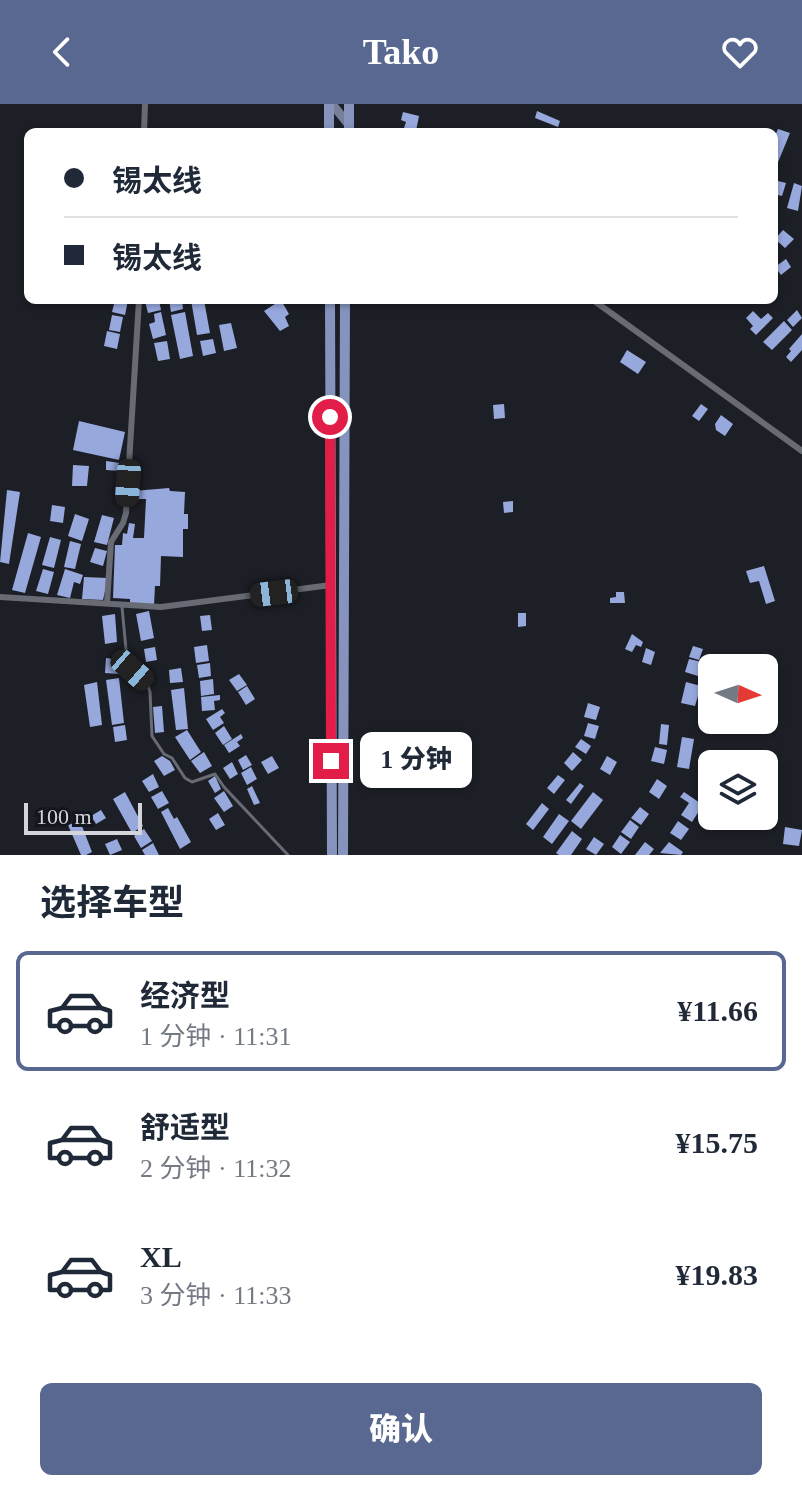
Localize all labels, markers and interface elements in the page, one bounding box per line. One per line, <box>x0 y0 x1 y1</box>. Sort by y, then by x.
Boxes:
icon: back <box>40 30 84 74</box>
icon: heart <box>718 30 762 74</box>
text: Tako <box>363 32 439 72</box>
text: 锡太线 <box>112 164 202 197</box>
text: 锡太线 <box>112 241 202 274</box>
route start <box>312 399 348 435</box>
car <box>114 458 142 508</box>
car <box>249 578 299 608</box>
car <box>106 645 158 695</box>
north arrow <box>698 654 778 734</box>
map controls <box>698 654 778 830</box>
callout: 1 分钟 <box>359 733 471 789</box>
route end <box>313 743 349 779</box>
text: 1 分钟 <box>380 745 452 774</box>
button: layers <box>698 750 778 830</box>
scale bar <box>24 799 142 835</box>
text: 100 m <box>36 804 92 829</box>
text: 选择车型 <box>40 883 184 923</box>
icon: car <box>44 975 116 1047</box>
text: 经济型 <box>140 979 230 1012</box>
text: ¥11.66 <box>677 994 758 1027</box>
text: 1 分钟 · 11:31 <box>140 1022 291 1051</box>
icon: car <box>44 1107 116 1179</box>
text: 舒适型 <box>140 1111 230 1144</box>
text: ¥15.75 <box>676 1126 758 1159</box>
text: 2 分钟 · 11:32 <box>140 1154 291 1183</box>
icon: car <box>44 1239 116 1311</box>
text: XL <box>140 1240 182 1273</box>
text: ¥19.83 <box>676 1258 758 1291</box>
text: 3 分钟 · 11:33 <box>140 1281 291 1310</box>
button: 确认 <box>40 1383 762 1475</box>

